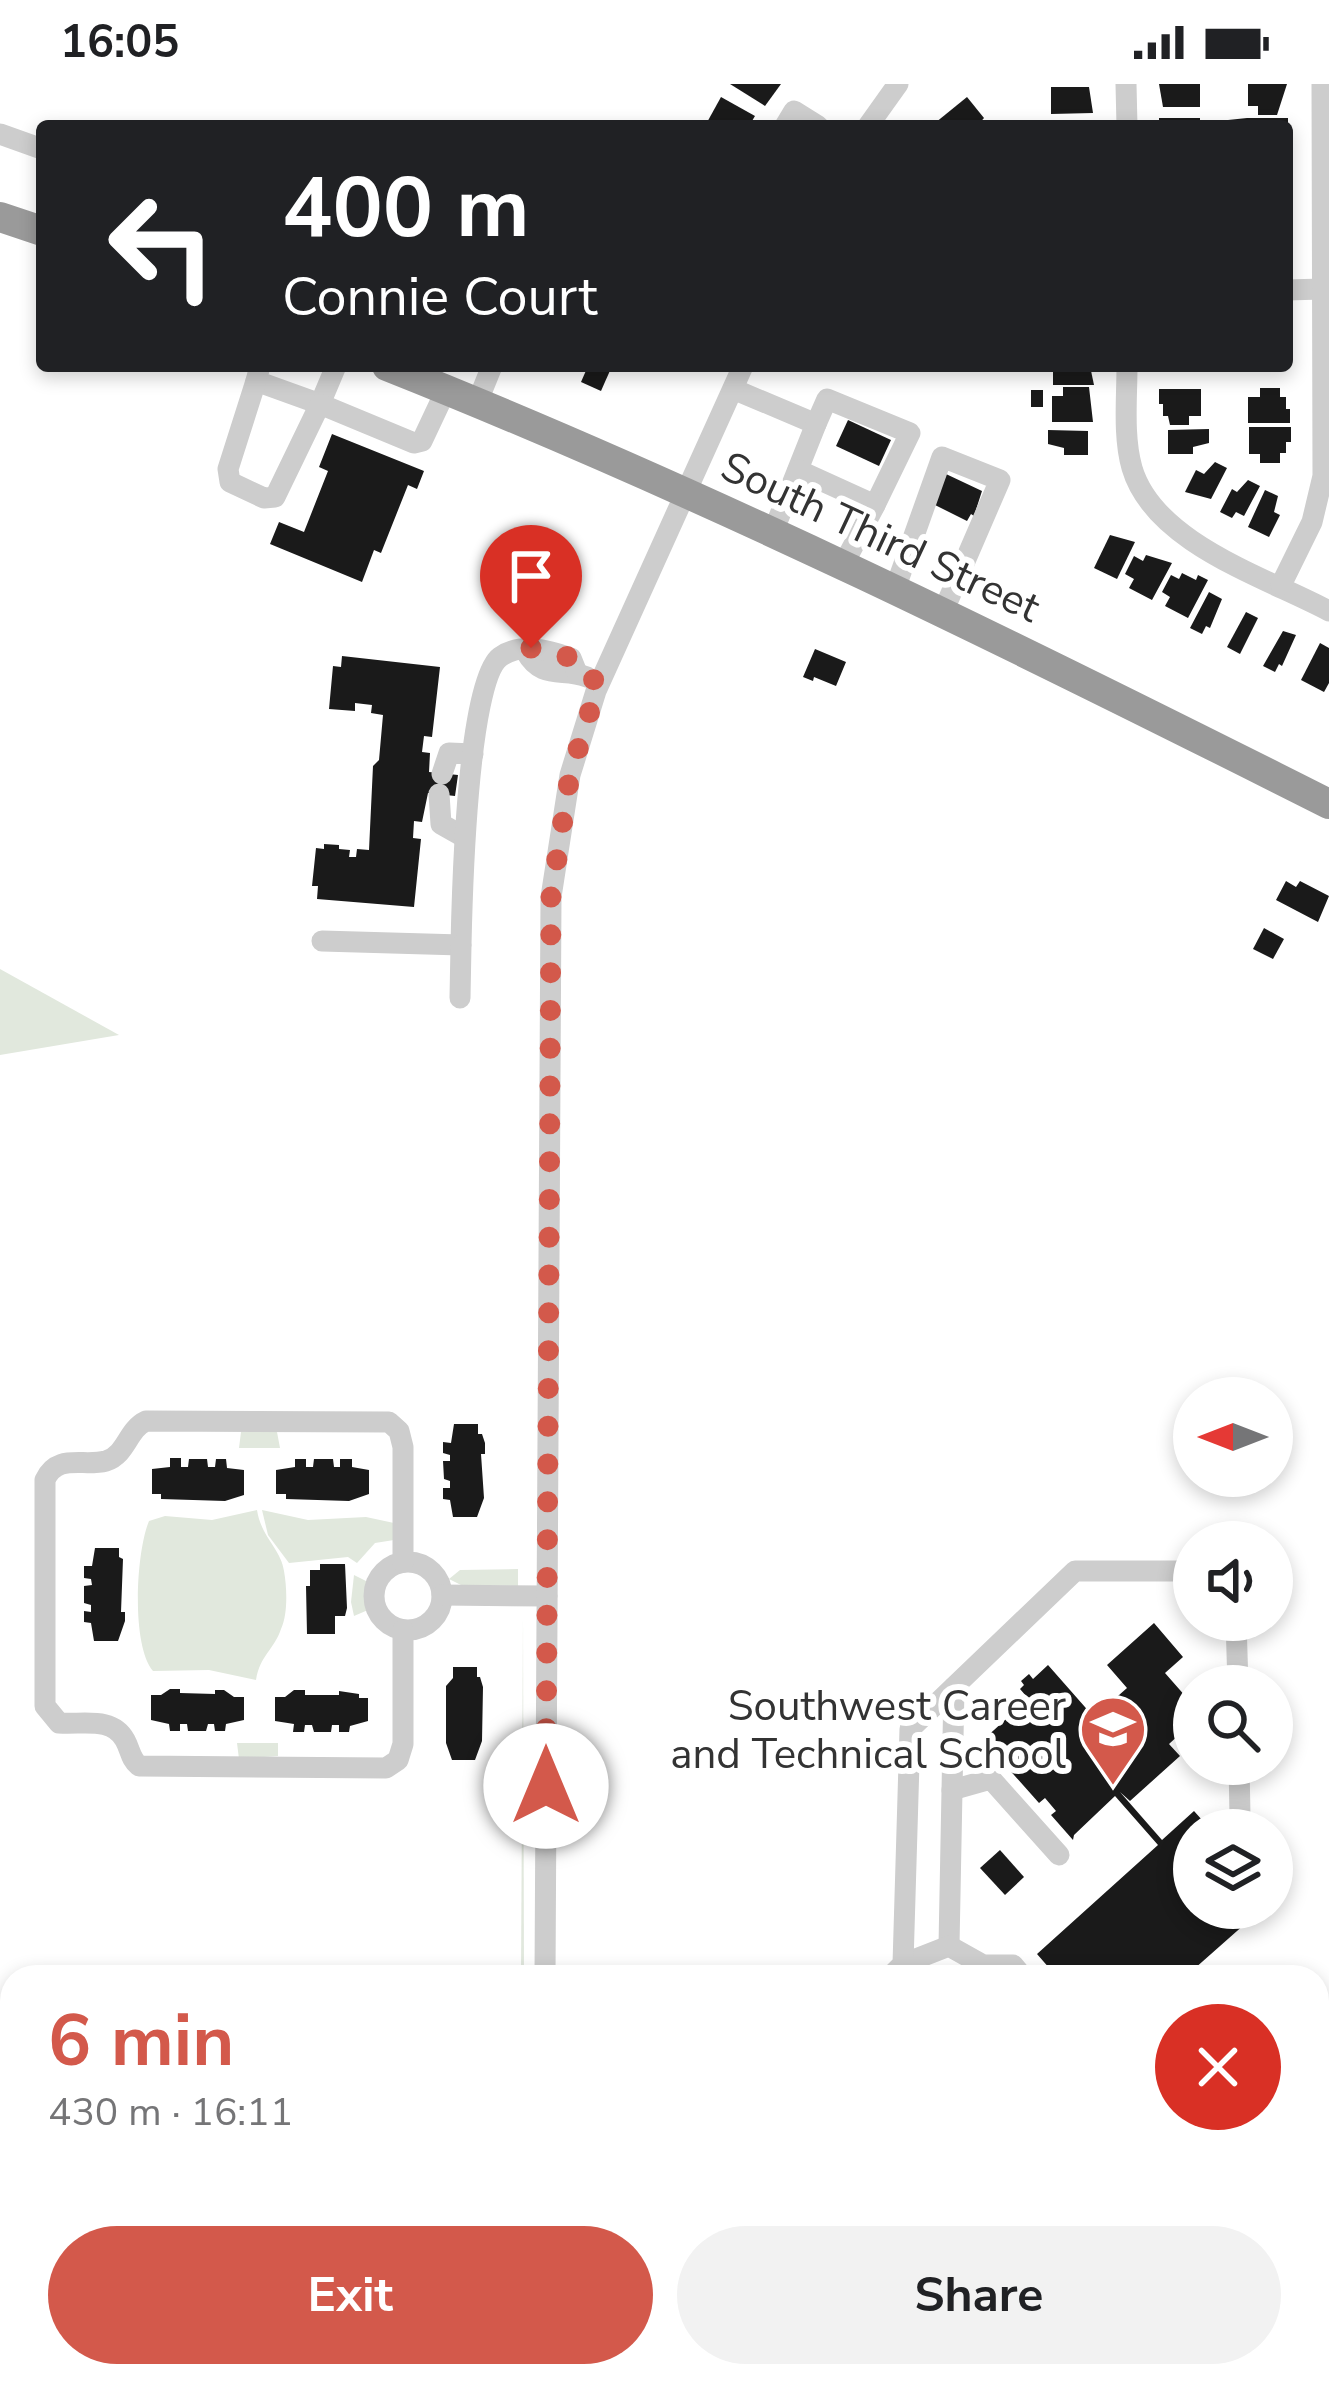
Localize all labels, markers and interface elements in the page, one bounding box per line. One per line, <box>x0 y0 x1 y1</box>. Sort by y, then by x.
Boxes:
text: 16:05 <box>60 12 179 73</box>
text: 400 m <box>282 151 530 266</box>
icon: left <box>84 168 240 324</box>
text: Connie Court <box>282 260 597 334</box>
street label: South Third Street <box>712 438 1049 636</box>
pin <box>480 525 582 648</box>
icon: arrive <box>498 543 564 609</box>
north arrow <box>1173 1377 1293 1497</box>
map controls <box>1173 1377 1293 1929</box>
button: sound <box>1173 1521 1293 1641</box>
button: search <box>1173 1665 1293 1785</box>
place label: Southwest Career and Technical School <box>670 1678 1067 1783</box>
school or university icon: Southwest Career and Technical School <box>1078 1694 1148 1788</box>
position arrow <box>483 1723 609 1849</box>
button: layers <box>1173 1809 1293 1929</box>
text: 6 min <box>48 1992 234 2090</box>
button: close <box>1155 2004 1281 2130</box>
text: 430 m · 16:11 <box>48 2086 293 2139</box>
button: Exit <box>48 2226 653 2364</box>
button: Share <box>677 2226 1281 2364</box>

